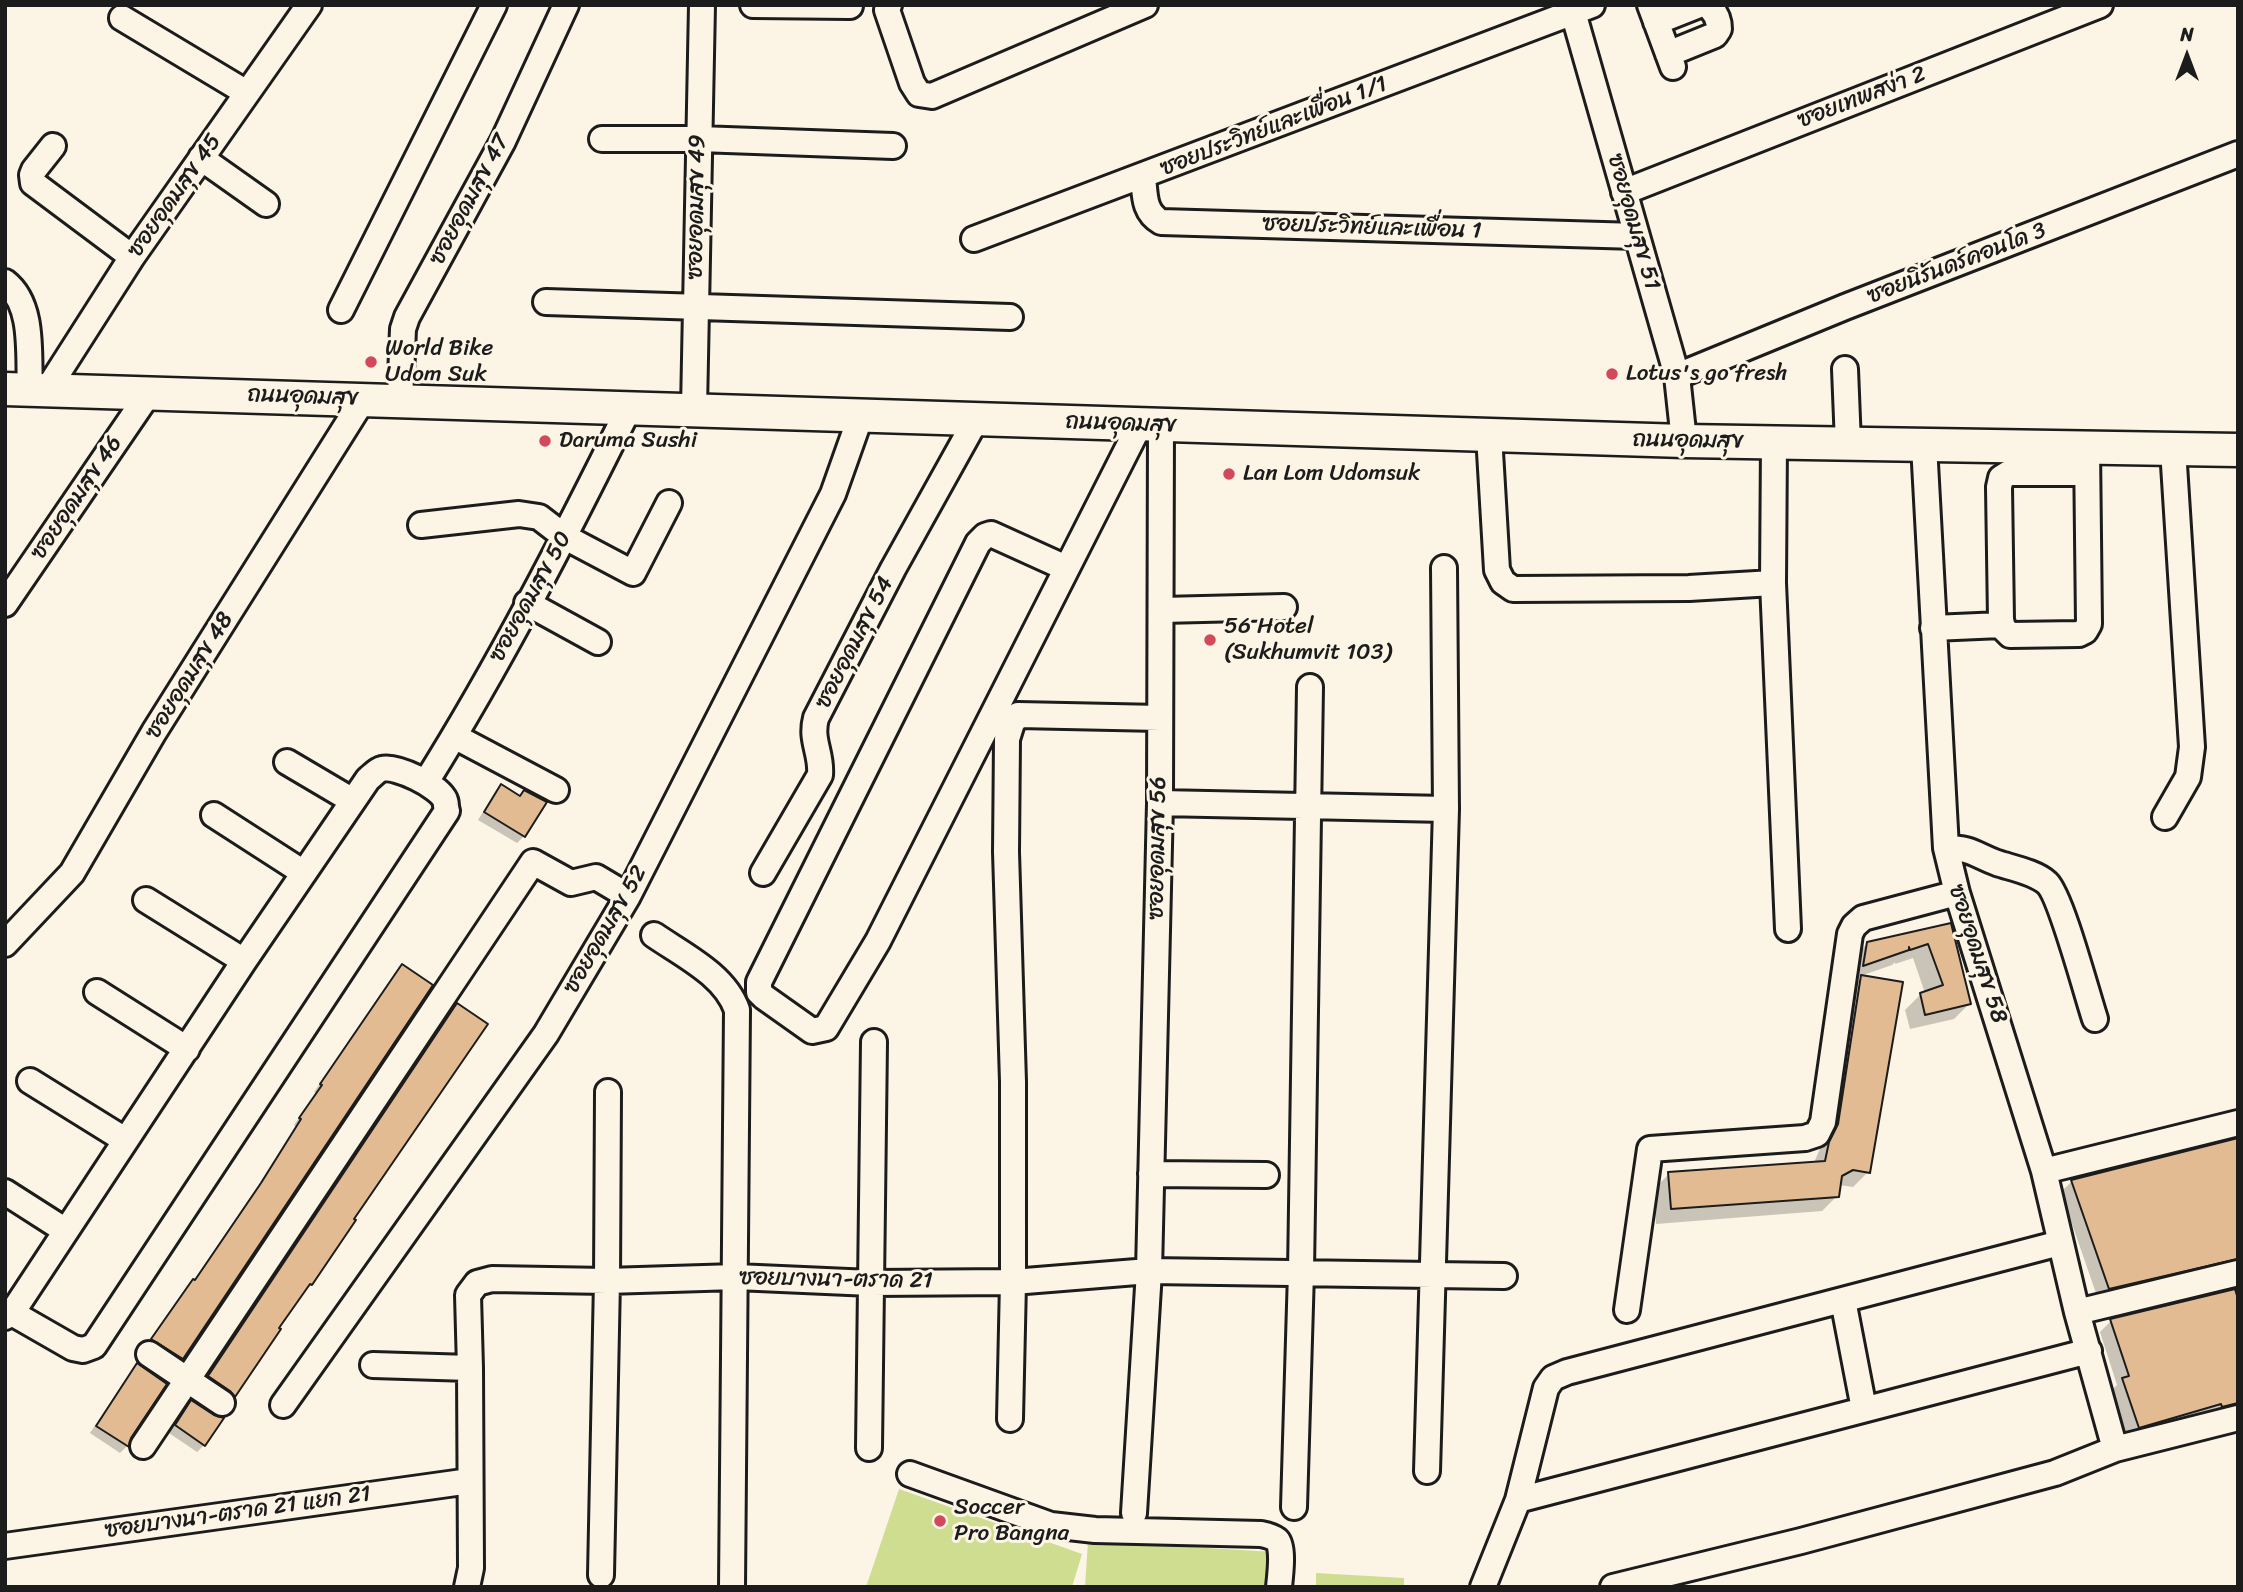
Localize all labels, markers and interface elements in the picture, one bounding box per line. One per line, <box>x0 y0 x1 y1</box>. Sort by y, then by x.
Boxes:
text: N <box>2180 18 2194 51</box>
north arrow <box>2152 21 2222 91</box>
street label: ซอยเทพสง่า 2 <box>1794 61 1930 135</box>
street label: ซอยประวิทย์และเพื่อน 1/1 <box>1157 71 1391 183</box>
street label: ซอยอุดมสุข 45 <box>122 129 228 263</box>
street label: ซอยอุดมสุข 47 <box>424 130 516 270</box>
street label: ซอยอุดมสุข 49 <box>682 134 712 280</box>
street label: ซอยอุดมสุข 51 <box>1600 151 1666 293</box>
street label: ซอยประวิทย์และเพื่อน 1 <box>1262 210 1482 246</box>
street label: ซอยนิรันดร์คอนโด 3 <box>1864 217 2050 311</box>
place label: World Bike Udom Suk <box>385 335 493 389</box>
marker: World Bike Udom Suk <box>363 354 379 370</box>
place label: Lotus's go fresh <box>1626 360 1788 388</box>
marker: Lotus's go fresh <box>1604 366 1620 382</box>
street label: ถนนอุดมสุข <box>247 381 359 413</box>
street label: ถนนอุดมสุข <box>1065 408 1177 440</box>
street label: ถนนอุดมสุข <box>1632 426 1744 456</box>
place label: Daruma Sushi <box>559 427 697 455</box>
street label: ซอยอุดมสุข 46 <box>25 431 129 565</box>
marker: Daruma Sushi <box>537 433 553 449</box>
place label: Lan Lom Udomsuk <box>1243 460 1420 488</box>
marker: Lan Lom Udomsuk <box>1221 466 1237 482</box>
street label: ซอยอุดมสุข 50 <box>484 527 578 667</box>
street label: ซอยอุดมสุข 54 <box>810 572 900 714</box>
street label: ซอยอุดมสุข 48 <box>140 607 240 745</box>
place label: 56 Hotel (Sukhumvit 103) <box>1224 613 1391 667</box>
marker: 56 Hotel (Sukhumvit 103) <box>1202 632 1218 648</box>
street label: ซอยอุดมสุข 56 <box>1143 776 1173 920</box>
street label: ซอยอุดมสุข 52 <box>558 861 654 999</box>
street label: ซอยอุดมสุข 58 <box>1942 881 2012 1027</box>
street label: ซอยบางนา-ตราด 21 <box>739 1265 933 1295</box>
street label: ซอยบางนา-ตราด 21 แยก 21 <box>103 1481 373 1545</box>
place label: Soccer Pro Bangna <box>954 1494 1069 1548</box>
marker: Soccer Pro Bangna <box>932 1513 948 1529</box>

